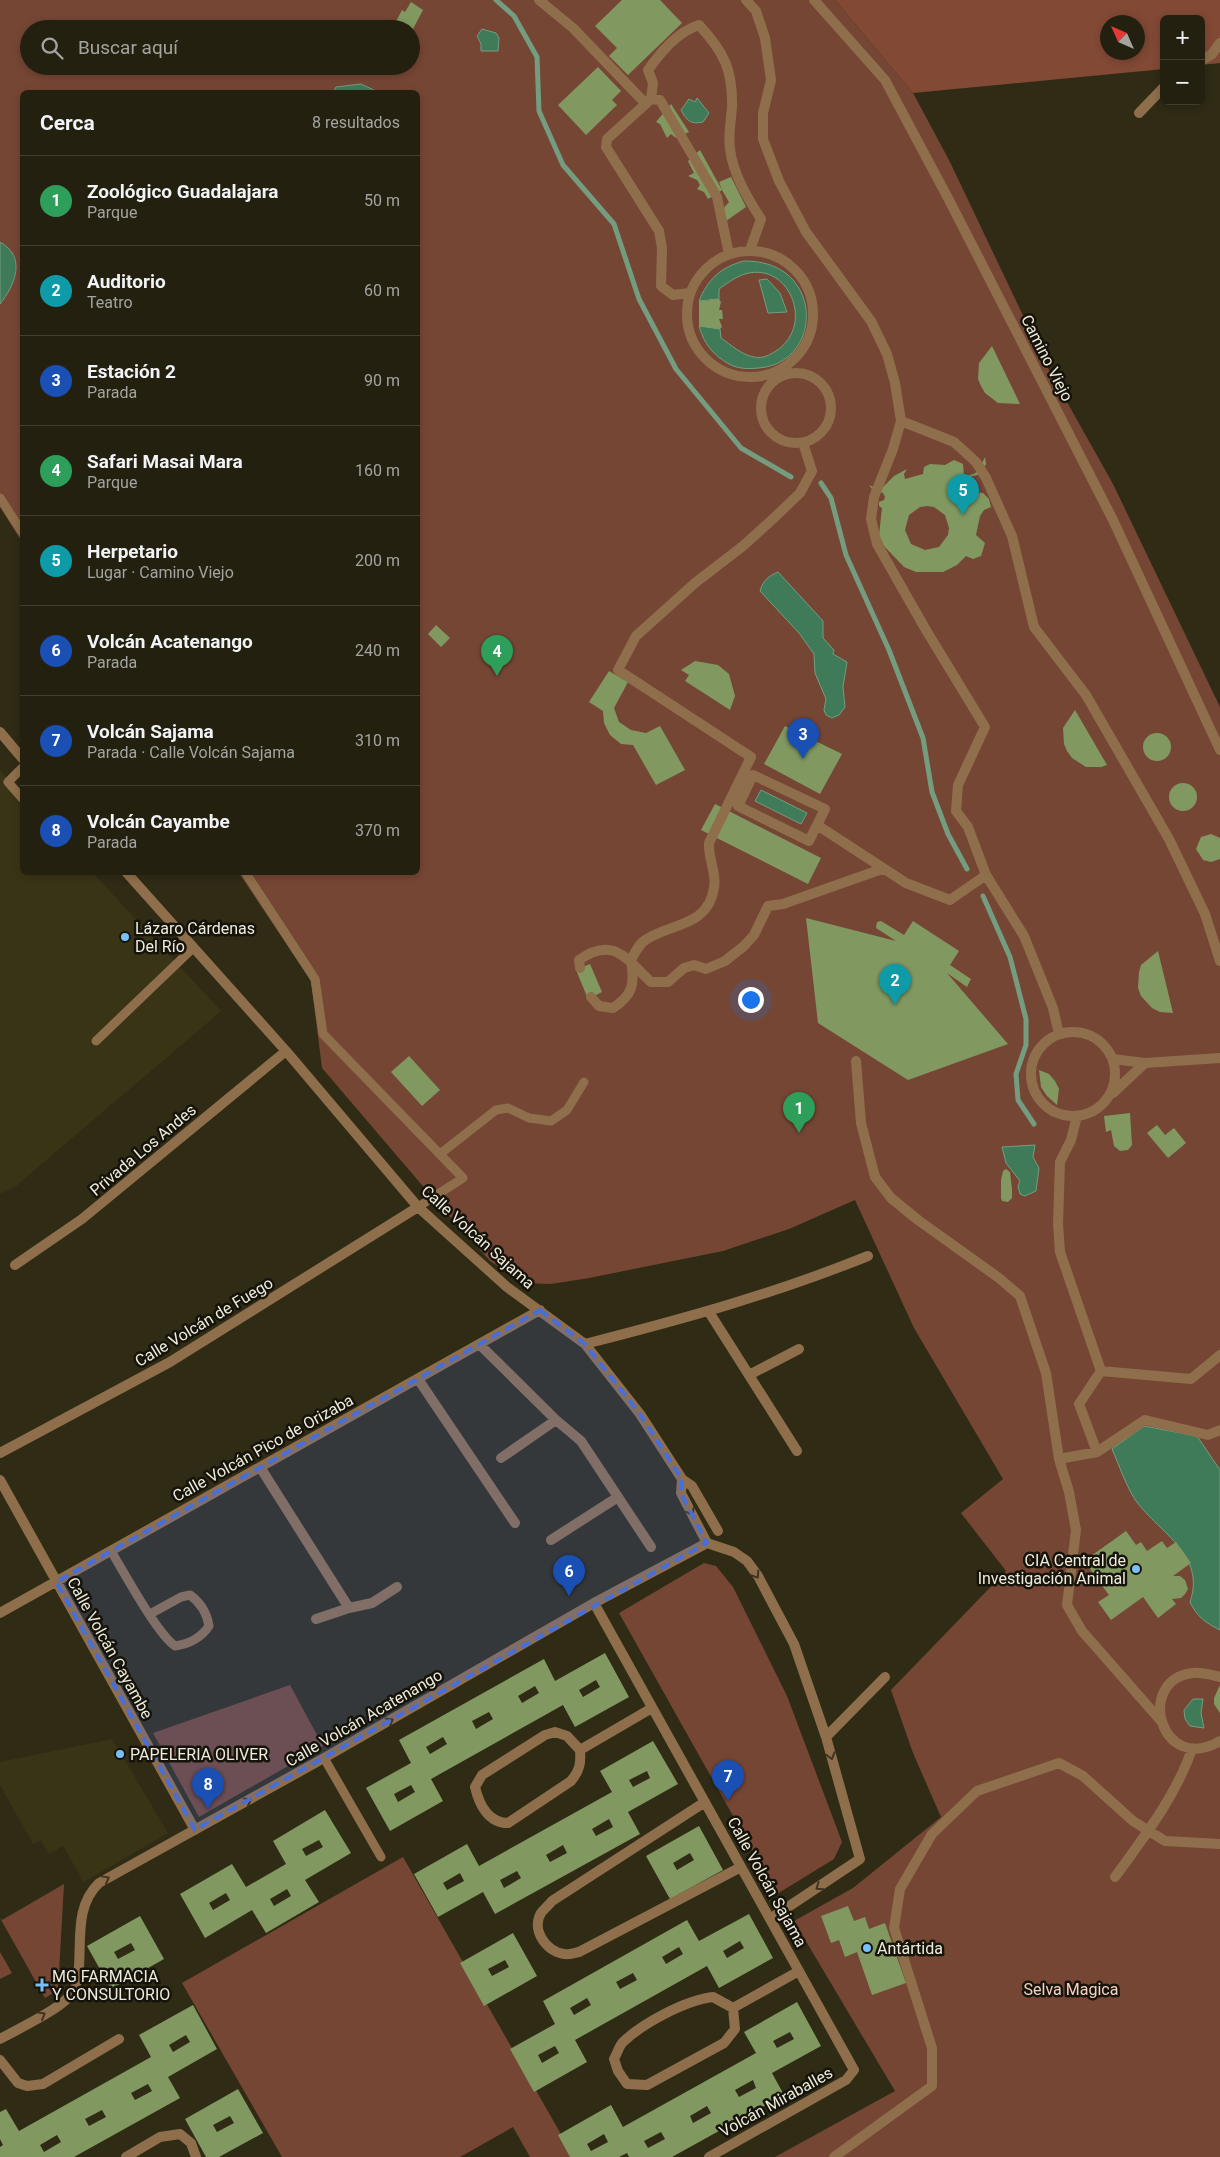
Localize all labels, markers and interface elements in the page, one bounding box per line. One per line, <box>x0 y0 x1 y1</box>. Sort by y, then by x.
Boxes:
north arrow <box>1100 15 1145 60</box>
map controls <box>1160 15 1205 105</box>
button: + <box>1160 15 1205 60</box>
search box <box>20 20 420 75</box>
icon: search <box>38 34 66 62</box>
text: Buscar aquí <box>78 36 178 59</box>
button: − <box>1160 60 1205 105</box>
text: Cerca <box>40 111 95 135</box>
text: 8 resultados <box>312 113 400 132</box>
text: Zoológico Guadalajara <box>87 180 279 203</box>
text: 1 <box>51 191 61 210</box>
text: 50 m <box>364 191 400 210</box>
text: Parque <box>87 203 137 222</box>
text: Auditorio <box>87 270 166 293</box>
text: 2 <box>51 281 61 300</box>
text: 60 m <box>364 281 400 300</box>
text: Teatro <box>87 293 133 312</box>
street label: Camino Viejo <box>1017 312 1077 404</box>
text: Estación 2 <box>87 360 176 383</box>
text: 3 <box>51 371 61 390</box>
text: 90 m <box>364 371 400 390</box>
text: Parada <box>87 383 137 402</box>
text: Safari Masai Mara <box>87 450 243 473</box>
text: 4 <box>51 461 61 480</box>
text: 160 m <box>355 461 400 480</box>
text: Parque <box>87 473 137 492</box>
pin: 5 <box>947 474 979 515</box>
text: Herpetario <box>87 540 178 563</box>
text: 5 <box>51 551 61 570</box>
text: 200 m <box>355 551 400 570</box>
text: Lugar · Camino Viejo <box>87 563 234 582</box>
text: Volcán Acatenango <box>87 630 253 653</box>
pin: 4 <box>481 635 513 676</box>
text: 6 <box>51 641 61 660</box>
text: 240 m <box>355 641 400 660</box>
text: Parada <box>87 653 137 672</box>
pin: 3 <box>787 718 819 759</box>
text: Volcán Sajama <box>87 720 214 743</box>
text: 7 <box>51 731 61 750</box>
text: 310 m <box>355 731 400 750</box>
text: Parada · Calle Volcán Sajama <box>87 743 295 762</box>
text: Volcán Cayambe <box>87 810 230 833</box>
text: 8 <box>51 821 61 840</box>
text: 370 m <box>355 821 400 840</box>
text: Parada <box>87 833 137 852</box>
place label: Lázaro Cárdenas Del Río <box>135 919 255 956</box>
marker: Lázaro Cárdenas Del Río <box>119 931 131 943</box>
pin: 2 <box>879 964 911 1005</box>
your location <box>738 987 764 1013</box>
pin: 1 <box>783 1092 815 1133</box>
street label: Privada Los Andes <box>86 1100 200 1200</box>
street label: Calle Volcán Sajama <box>418 1181 538 1293</box>
street label: Calle Volcán de Fuego <box>132 1273 276 1371</box>
street label: Calle Volcán Pico de Orizaba <box>169 1390 357 1506</box>
one-way arrow <box>685 1507 695 1516</box>
place label: CIA Central de Investigación Animal <box>978 1551 1126 1588</box>
pin: 6 <box>553 1555 585 1596</box>
marker: CIA Central de Investigación Animal <box>1130 1563 1142 1575</box>
one-way arrow <box>750 1569 759 1578</box>
street label: Calle Volcán Cayambe <box>63 1574 157 1722</box>
street label: Calle Volcán Acatenango <box>282 1665 446 1771</box>
one-way arrow <box>384 1717 393 1727</box>
place label: PAPELERIA OLIVER <box>130 1745 268 1764</box>
marker: PAPELERIA OLIVER <box>114 1748 126 1760</box>
one-way arrow <box>826 1752 836 1760</box>
pin: 7 <box>712 1760 744 1801</box>
pin: 8 <box>192 1768 224 1809</box>
one-way arrow <box>243 1797 252 1807</box>
street label: Calle Volcán Sajama <box>723 1814 811 1950</box>
one-way arrow <box>101 1876 110 1886</box>
one-way arrow <box>816 1881 825 1890</box>
place label: Antártida <box>877 1939 943 1958</box>
marker: Antártida <box>861 1942 873 1954</box>
place label: MG FARMACIA Y CONSULTORIO <box>52 1967 170 2004</box>
marker: MG FARMACIA Y CONSULTORIO <box>36 1979 48 1991</box>
park label: Selva Magica <box>1024 1980 1118 1999</box>
one-way arrow <box>37 2011 46 2021</box>
street label: Volcán Miraballes <box>716 2063 836 2141</box>

